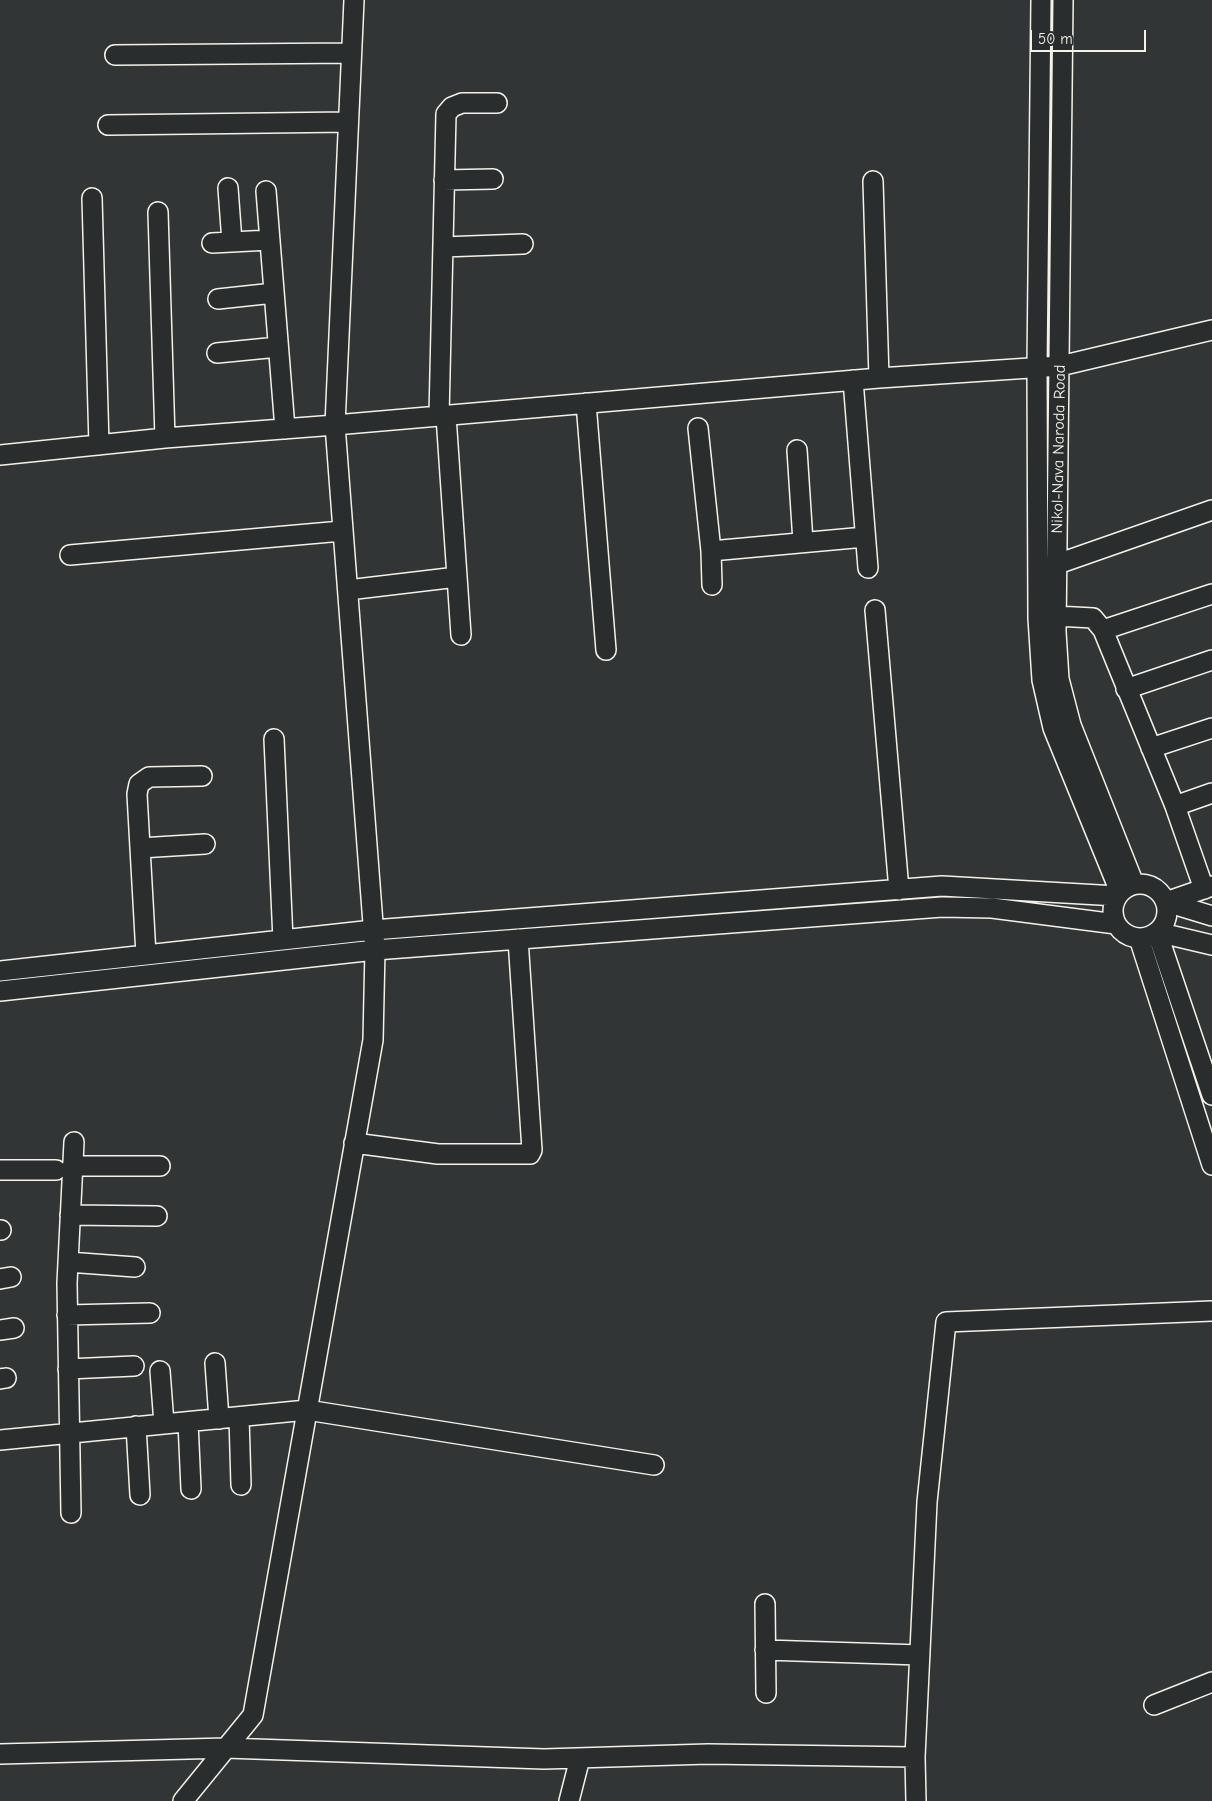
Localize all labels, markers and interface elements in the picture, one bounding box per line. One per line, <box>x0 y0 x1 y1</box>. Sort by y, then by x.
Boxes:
scale bar <box>1032 20 1148 52</box>
text: 50 m <box>1038 30 1073 48</box>
street label: Nikol-Nava Naroda Road <box>1048 365 1070 533</box>

